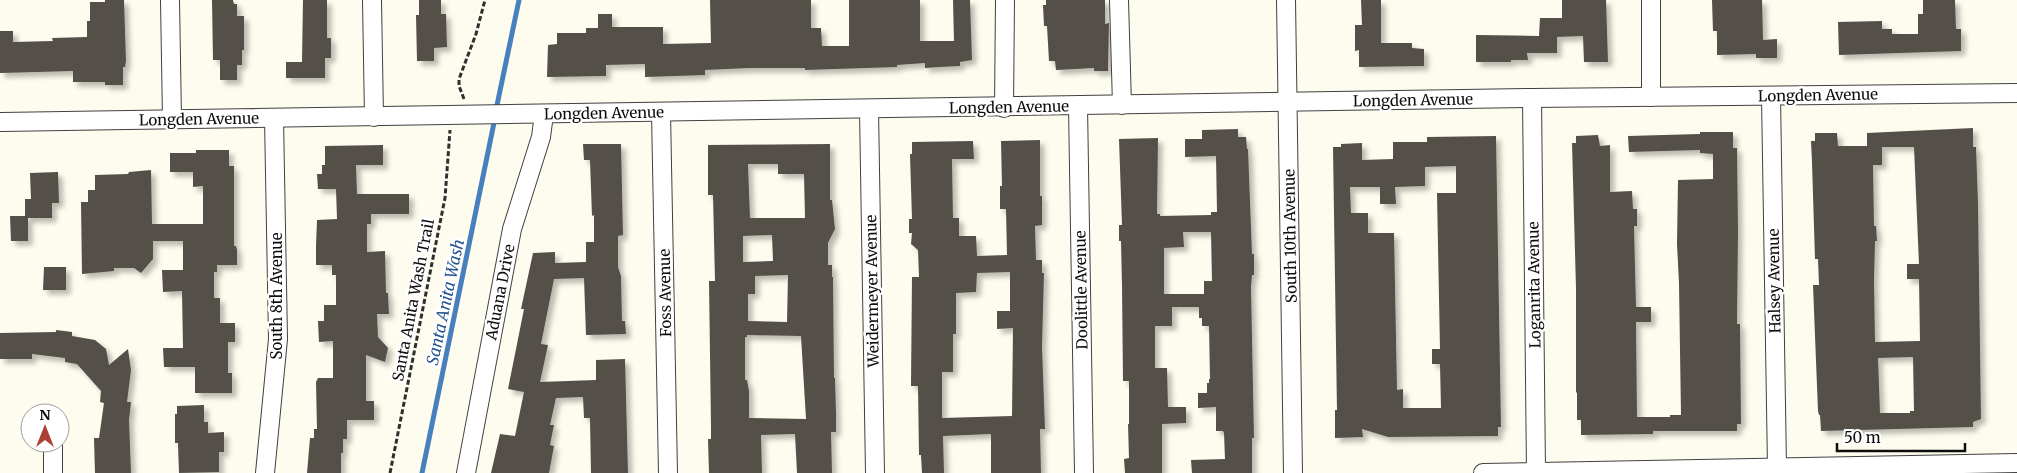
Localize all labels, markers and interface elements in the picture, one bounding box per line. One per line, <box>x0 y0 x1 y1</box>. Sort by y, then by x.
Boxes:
street label: Longden Avenue <box>1758 84 1878 106</box>
street label: Longden Avenue <box>1353 89 1473 111</box>
street label: Longden Avenue <box>949 96 1069 118</box>
street label: Longden Avenue <box>544 102 664 124</box>
street label: Longden Avenue <box>139 108 259 130</box>
street label: South 10th Avenue <box>1279 169 1301 303</box>
street label: Weidermeyer Avenue <box>861 214 883 368</box>
street label: Santa Anita Wash Trail <box>388 217 438 383</box>
street label: Loganrita Avenue <box>1523 221 1545 349</box>
street label: Halsey Avenue <box>1764 228 1784 334</box>
street label: Doolittle Avenue <box>1070 230 1092 350</box>
street label: South 8th Avenue <box>267 232 286 360</box>
water label: Santa Anita Wash <box>422 237 468 367</box>
street label: Aduana Drive <box>481 242 519 343</box>
street label: Foss Avenue <box>655 249 675 337</box>
north arrow <box>20 403 70 453</box>
text: N <box>39 406 51 424</box>
scale bar <box>1837 420 1964 452</box>
text: 50 m <box>1844 428 1881 447</box>

